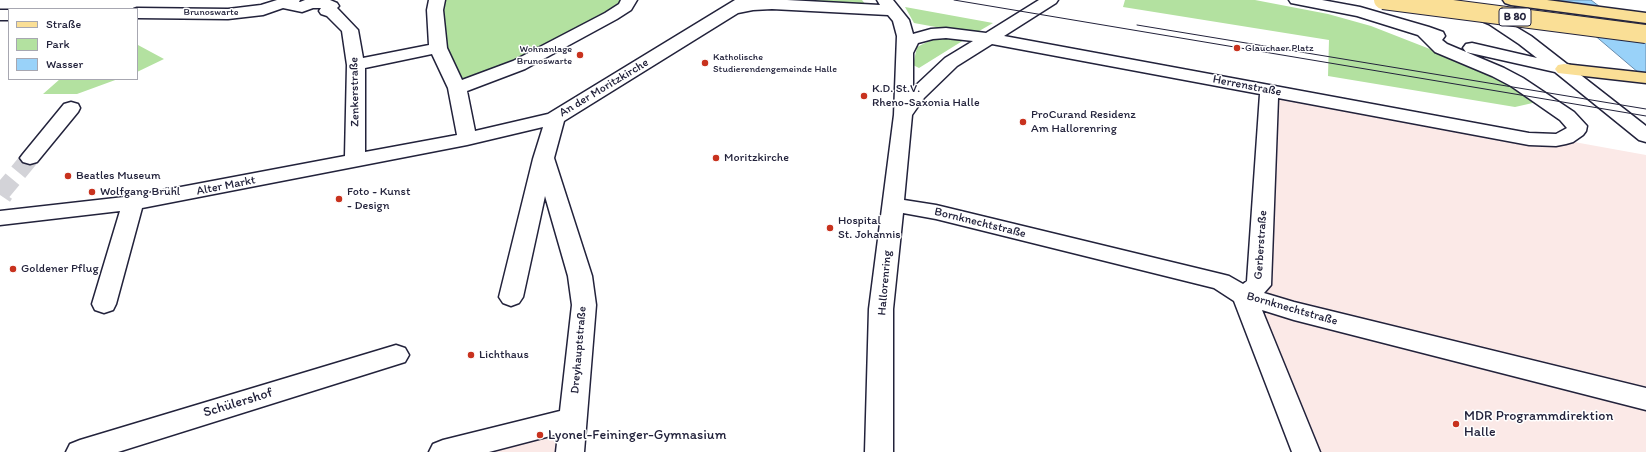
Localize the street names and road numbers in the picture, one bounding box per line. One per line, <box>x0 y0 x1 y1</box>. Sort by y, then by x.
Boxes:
street label: Brunoswarte <box>183 6 239 18</box>
road number: B 80 <box>1499 8 1531 26</box>
street label: An der Moritzkirche <box>557 56 651 120</box>
street label: Zenkerstraße <box>347 57 363 127</box>
street label: Herrenstraße <box>1211 72 1283 100</box>
street label: Alter Markt <box>195 173 257 199</box>
street label: Bornknechtstraße <box>933 205 1027 241</box>
street label: Gerberstraße <box>1251 210 1271 280</box>
street label: Hallorenring <box>875 250 895 316</box>
street label: Bornknechtstraße <box>1245 289 1339 329</box>
street label: Dreyhauptstraße <box>568 306 590 394</box>
street label: Schülershof <box>201 384 275 422</box>

